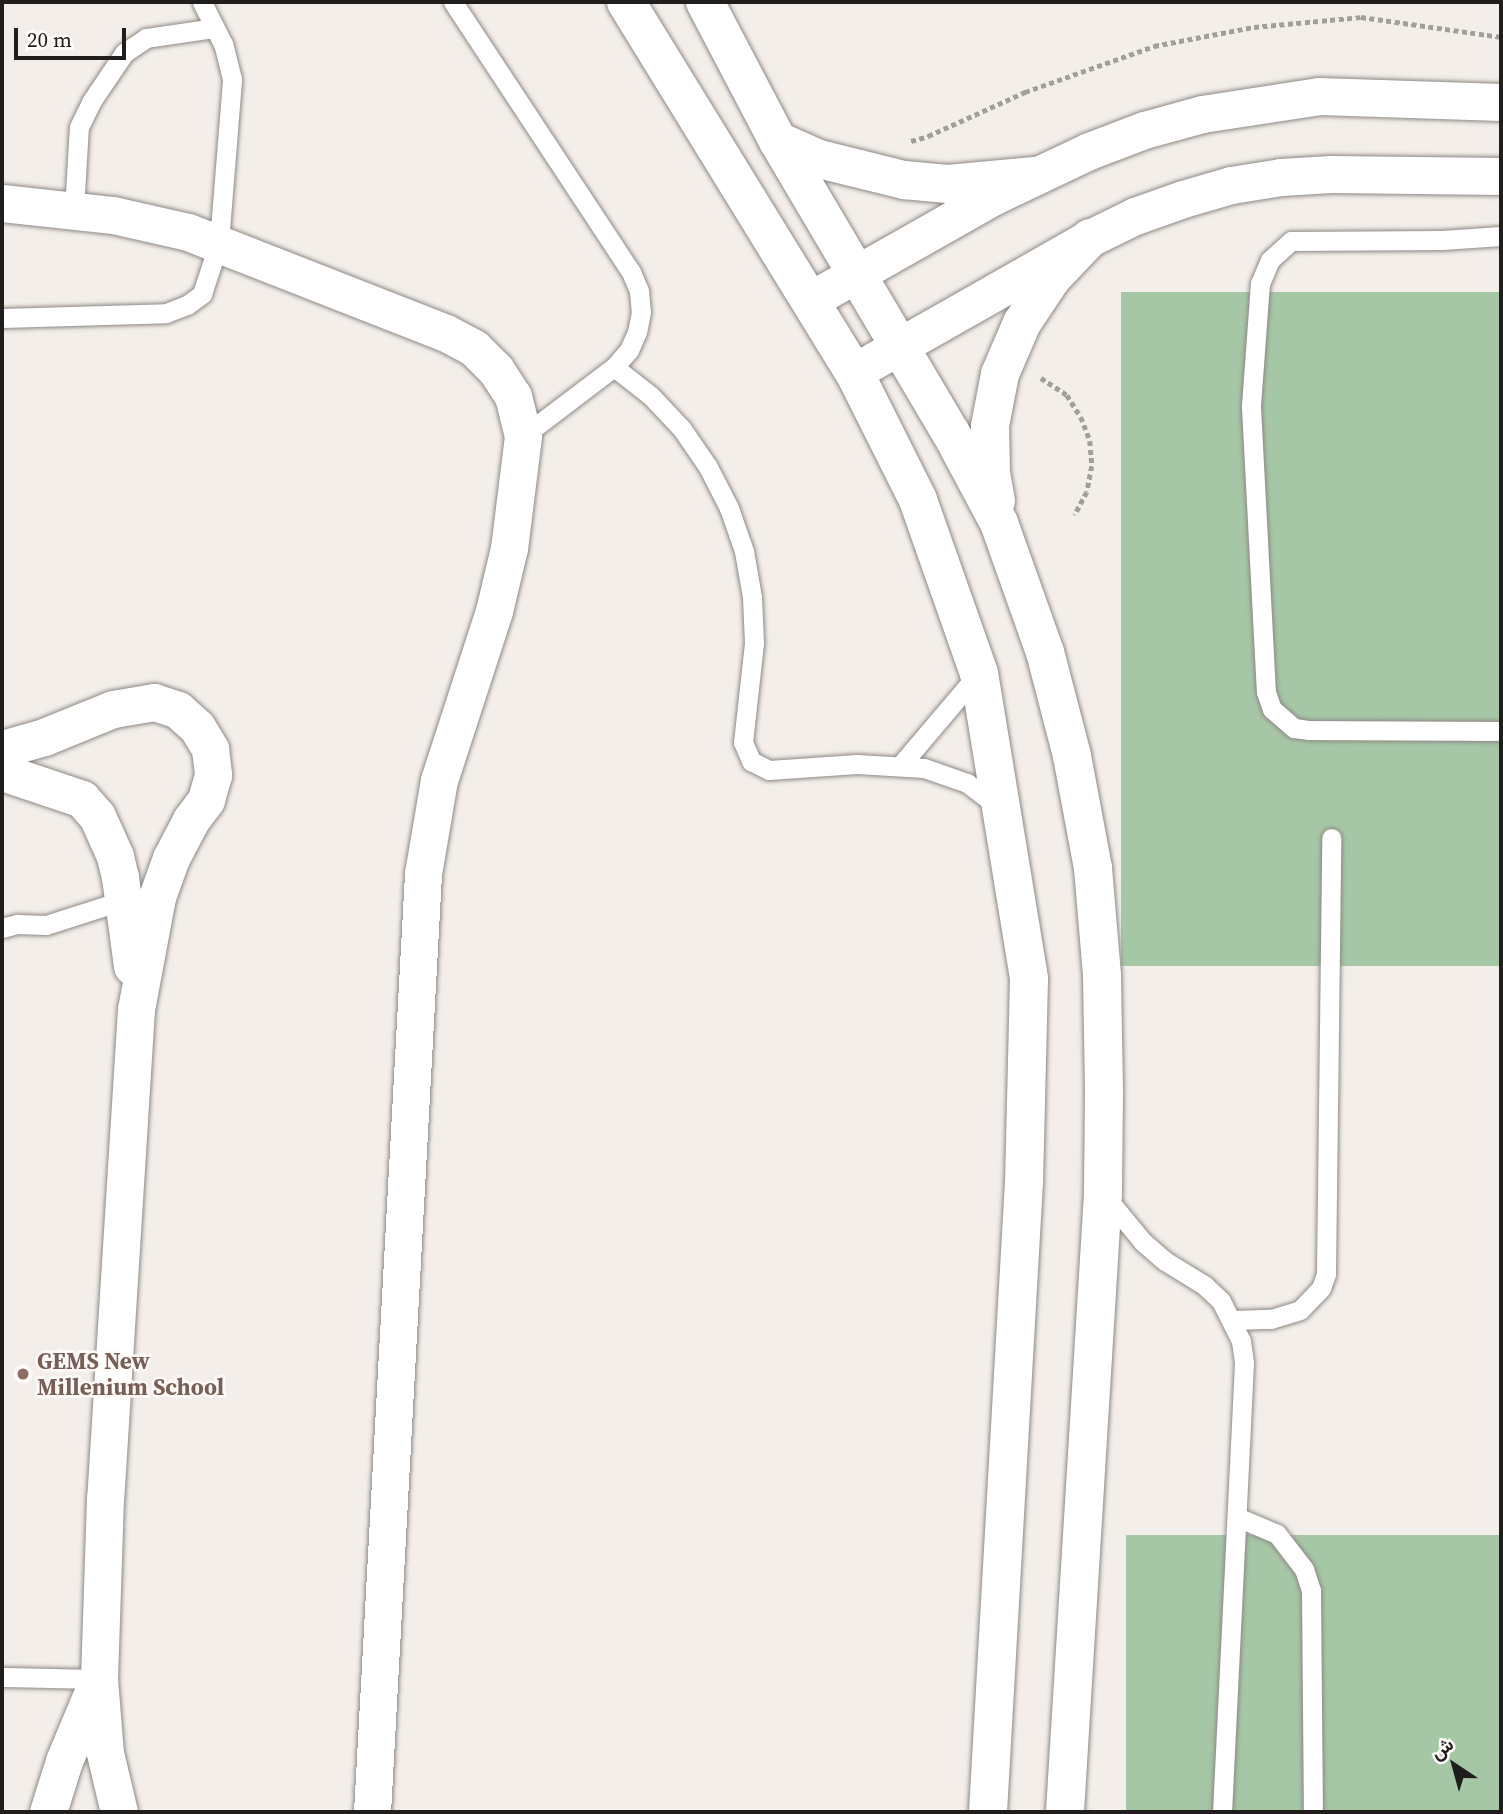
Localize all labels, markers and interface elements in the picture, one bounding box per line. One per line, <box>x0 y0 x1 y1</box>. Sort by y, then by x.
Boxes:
scale bar <box>18 14 130 58</box>
text: 20 m <box>27 25 72 54</box>
place label: GEMS New Millenium School <box>37 1347 224 1401</box>
marker: GEMS New Millenium School <box>15 1366 31 1382</box>
north arrow <box>1419 1730 1489 1800</box>
text: ش <box>1425 1731 1459 1765</box>

